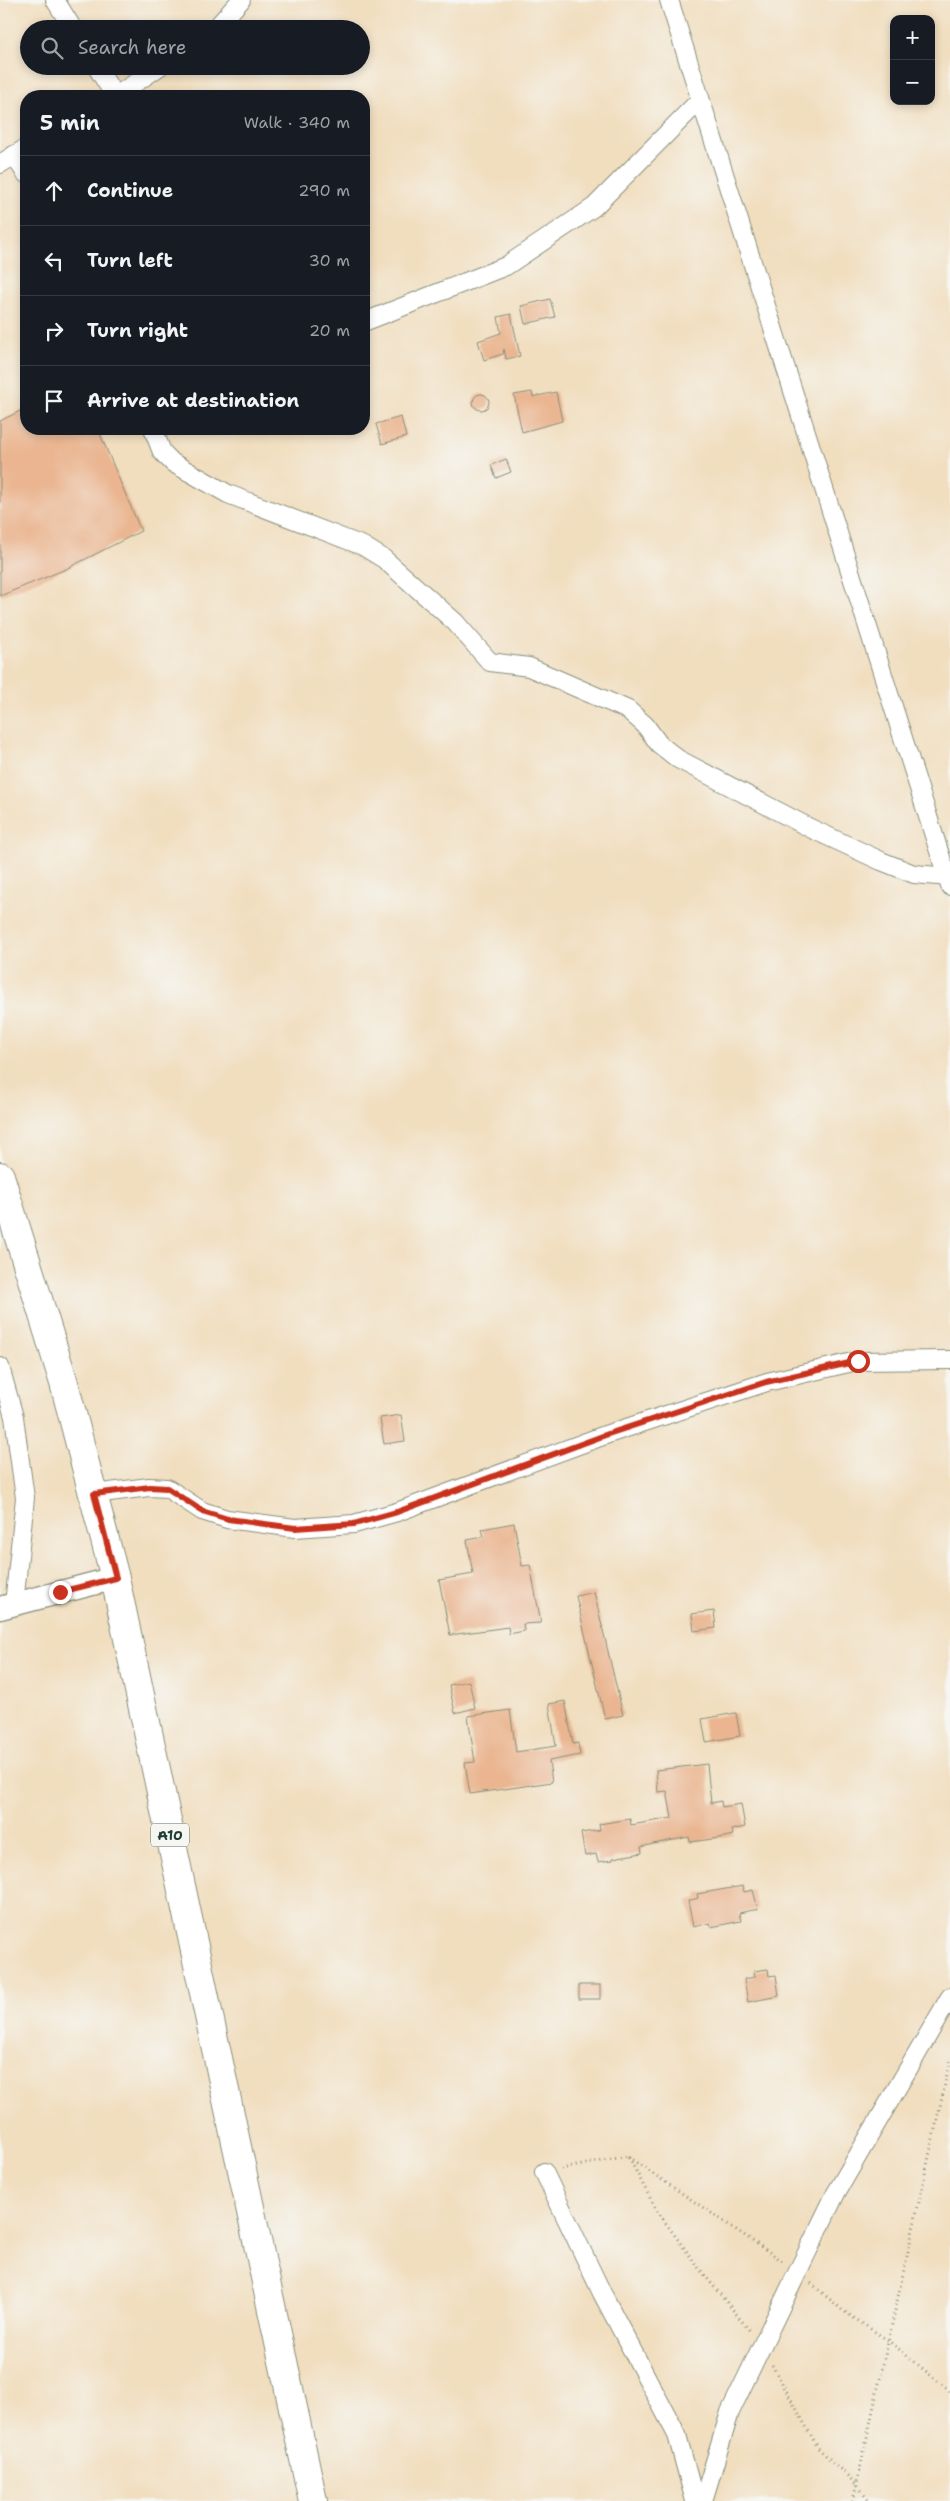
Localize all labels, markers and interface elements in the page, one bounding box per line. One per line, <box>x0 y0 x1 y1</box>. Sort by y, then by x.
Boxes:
map controls <box>890 15 935 105</box>
button: + <box>890 15 935 60</box>
search box <box>20 20 370 75</box>
icon: search <box>38 34 66 62</box>
text: Search here <box>78 35 187 60</box>
button: − <box>890 60 935 105</box>
text: 5 min <box>40 109 100 137</box>
text: Walk · 340 m <box>244 112 350 133</box>
icon: ahead <box>40 177 68 205</box>
text: Continue <box>87 178 173 203</box>
text: 290 m <box>298 180 350 201</box>
icon: left <box>40 247 68 275</box>
text: Turn left <box>87 248 173 273</box>
text: 30 m <box>309 250 350 271</box>
icon: right <box>40 317 68 345</box>
text: Turn right <box>87 318 188 343</box>
text: 20 m <box>309 320 350 341</box>
icon: arrive <box>40 387 68 415</box>
text: Arrive at destination <box>87 388 299 413</box>
route start <box>847 1350 870 1373</box>
route end <box>49 1581 72 1604</box>
road number: A10 <box>151 1824 189 1846</box>

